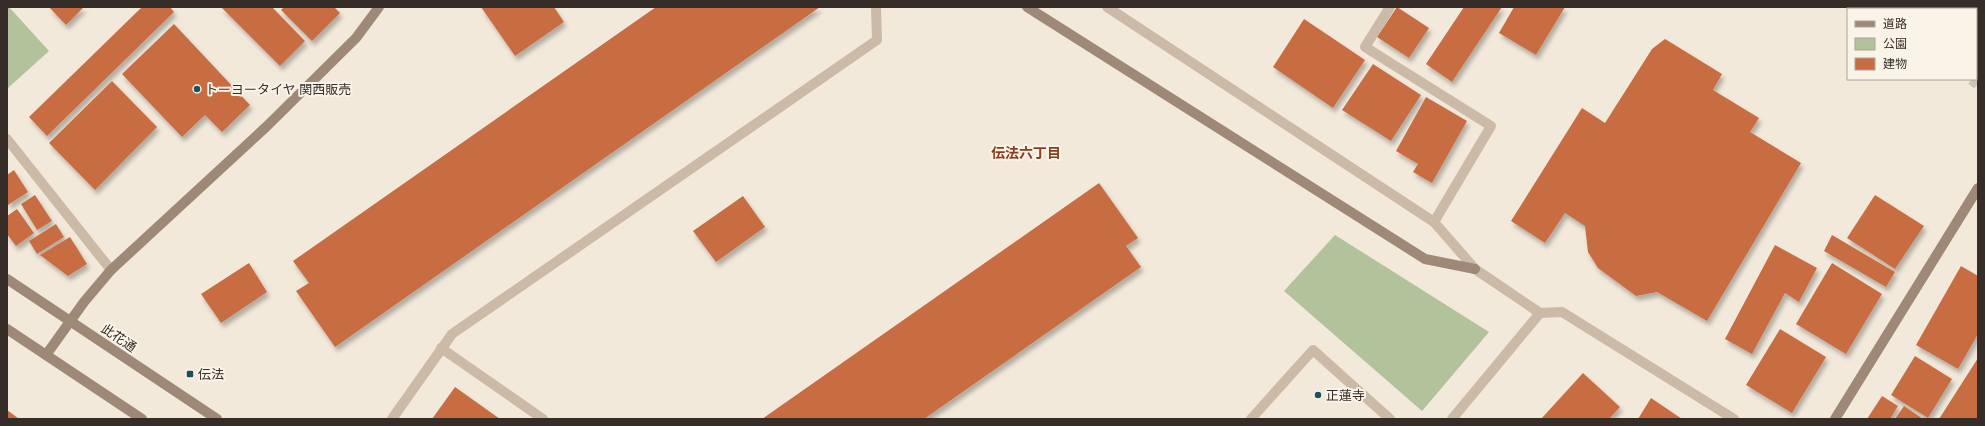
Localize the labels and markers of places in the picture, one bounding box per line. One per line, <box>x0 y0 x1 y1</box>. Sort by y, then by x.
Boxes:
place label: トーヨータイヤ 関西販売 <box>205 82 351 97</box>
marker: トーヨータイヤ 関西販売 <box>192 84 202 94</box>
place label: 伝法 <box>198 367 224 382</box>
marker: 伝法 <box>185 369 195 379</box>
place label: 正蓮寺 <box>1326 388 1365 403</box>
marker: 正蓮寺 <box>1313 390 1323 400</box>

